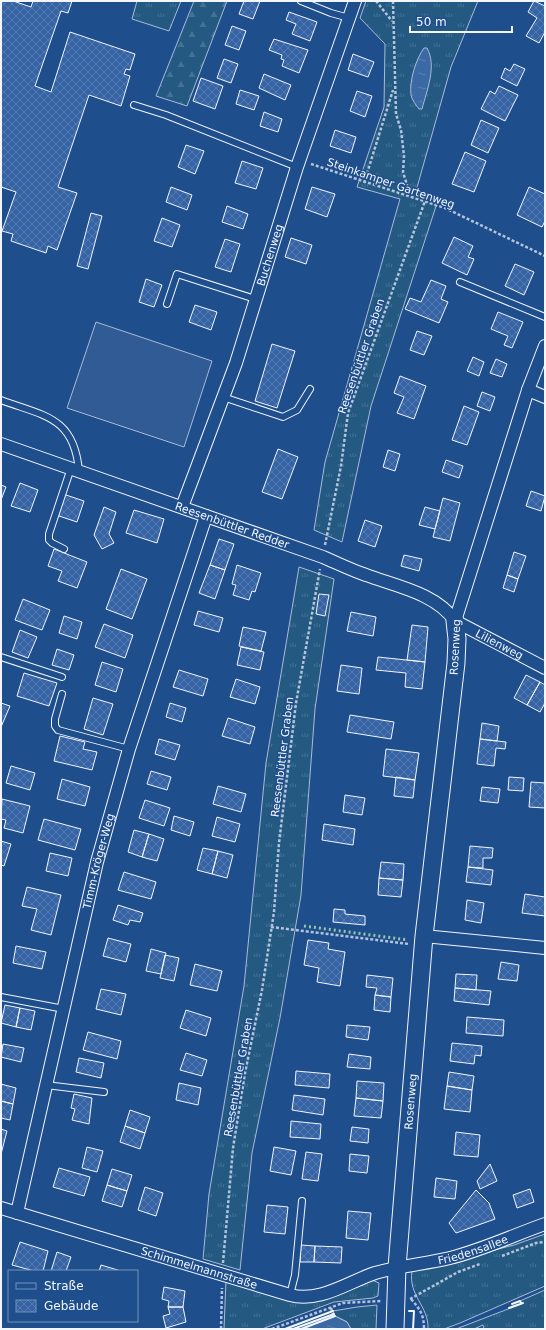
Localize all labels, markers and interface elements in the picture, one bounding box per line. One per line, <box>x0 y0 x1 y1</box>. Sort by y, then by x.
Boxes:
scale bar <box>410 8 512 34</box>
text: 50 m <box>416 15 447 29</box>
street label: Steinkamper Gartenweg <box>325 155 456 211</box>
street label: Buchenweg <box>254 223 286 288</box>
street label: Reesenbüttler Graben <box>336 297 387 416</box>
street label: Reesenbüttler Redder <box>173 500 291 552</box>
street label: Rosenweg <box>448 619 463 675</box>
street label: Lilienweg <box>473 627 525 662</box>
street label: Reesenbüttler Graben <box>269 696 296 818</box>
street label: Timm-Kröger-Weg <box>80 812 117 911</box>
street label: Reesenbüttler Graben <box>222 1016 255 1138</box>
street label: Rosenweg <box>402 1073 420 1130</box>
street label: Friedensallee <box>437 1233 510 1267</box>
street label: Schimmelmannstraße <box>139 1245 259 1292</box>
legend <box>8 1270 138 1322</box>
text: Straße <box>44 1279 84 1293</box>
text: Gebäude <box>44 1299 98 1313</box>

